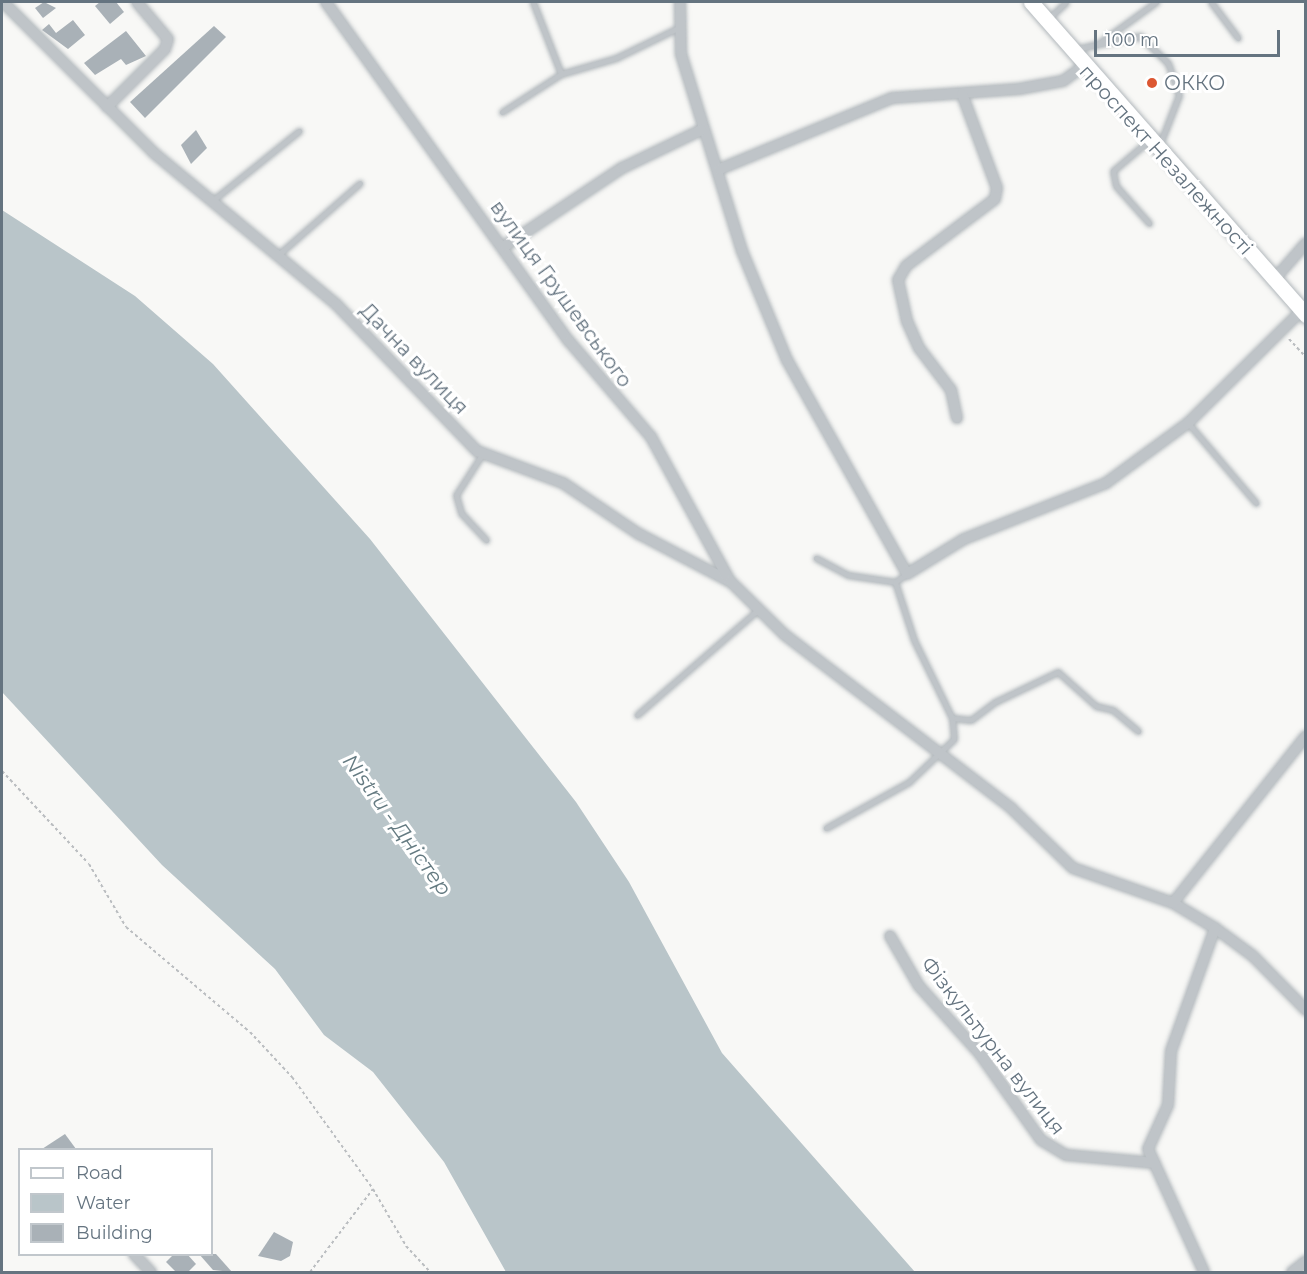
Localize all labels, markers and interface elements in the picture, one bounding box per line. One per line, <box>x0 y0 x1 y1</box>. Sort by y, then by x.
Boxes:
scale bar <box>1097 18 1283 56</box>
text: 100 m <box>1105 29 1159 51</box>
street label: проспект Незалежності <box>1074 60 1258 260</box>
place label: ОККО <box>1164 71 1225 95</box>
marker: ОККО <box>1145 76 1159 90</box>
street label: вулиця Грушевського <box>485 196 637 392</box>
street label: Дачна вулиця <box>355 299 473 419</box>
water label: Nistru - Дністер <box>337 749 457 901</box>
street label: Фізкультурна вулиця <box>916 952 1070 1140</box>
legend <box>18 1148 213 1256</box>
text: Road <box>76 1162 123 1184</box>
text: Water <box>76 1192 131 1214</box>
text: Building <box>76 1222 153 1244</box>

